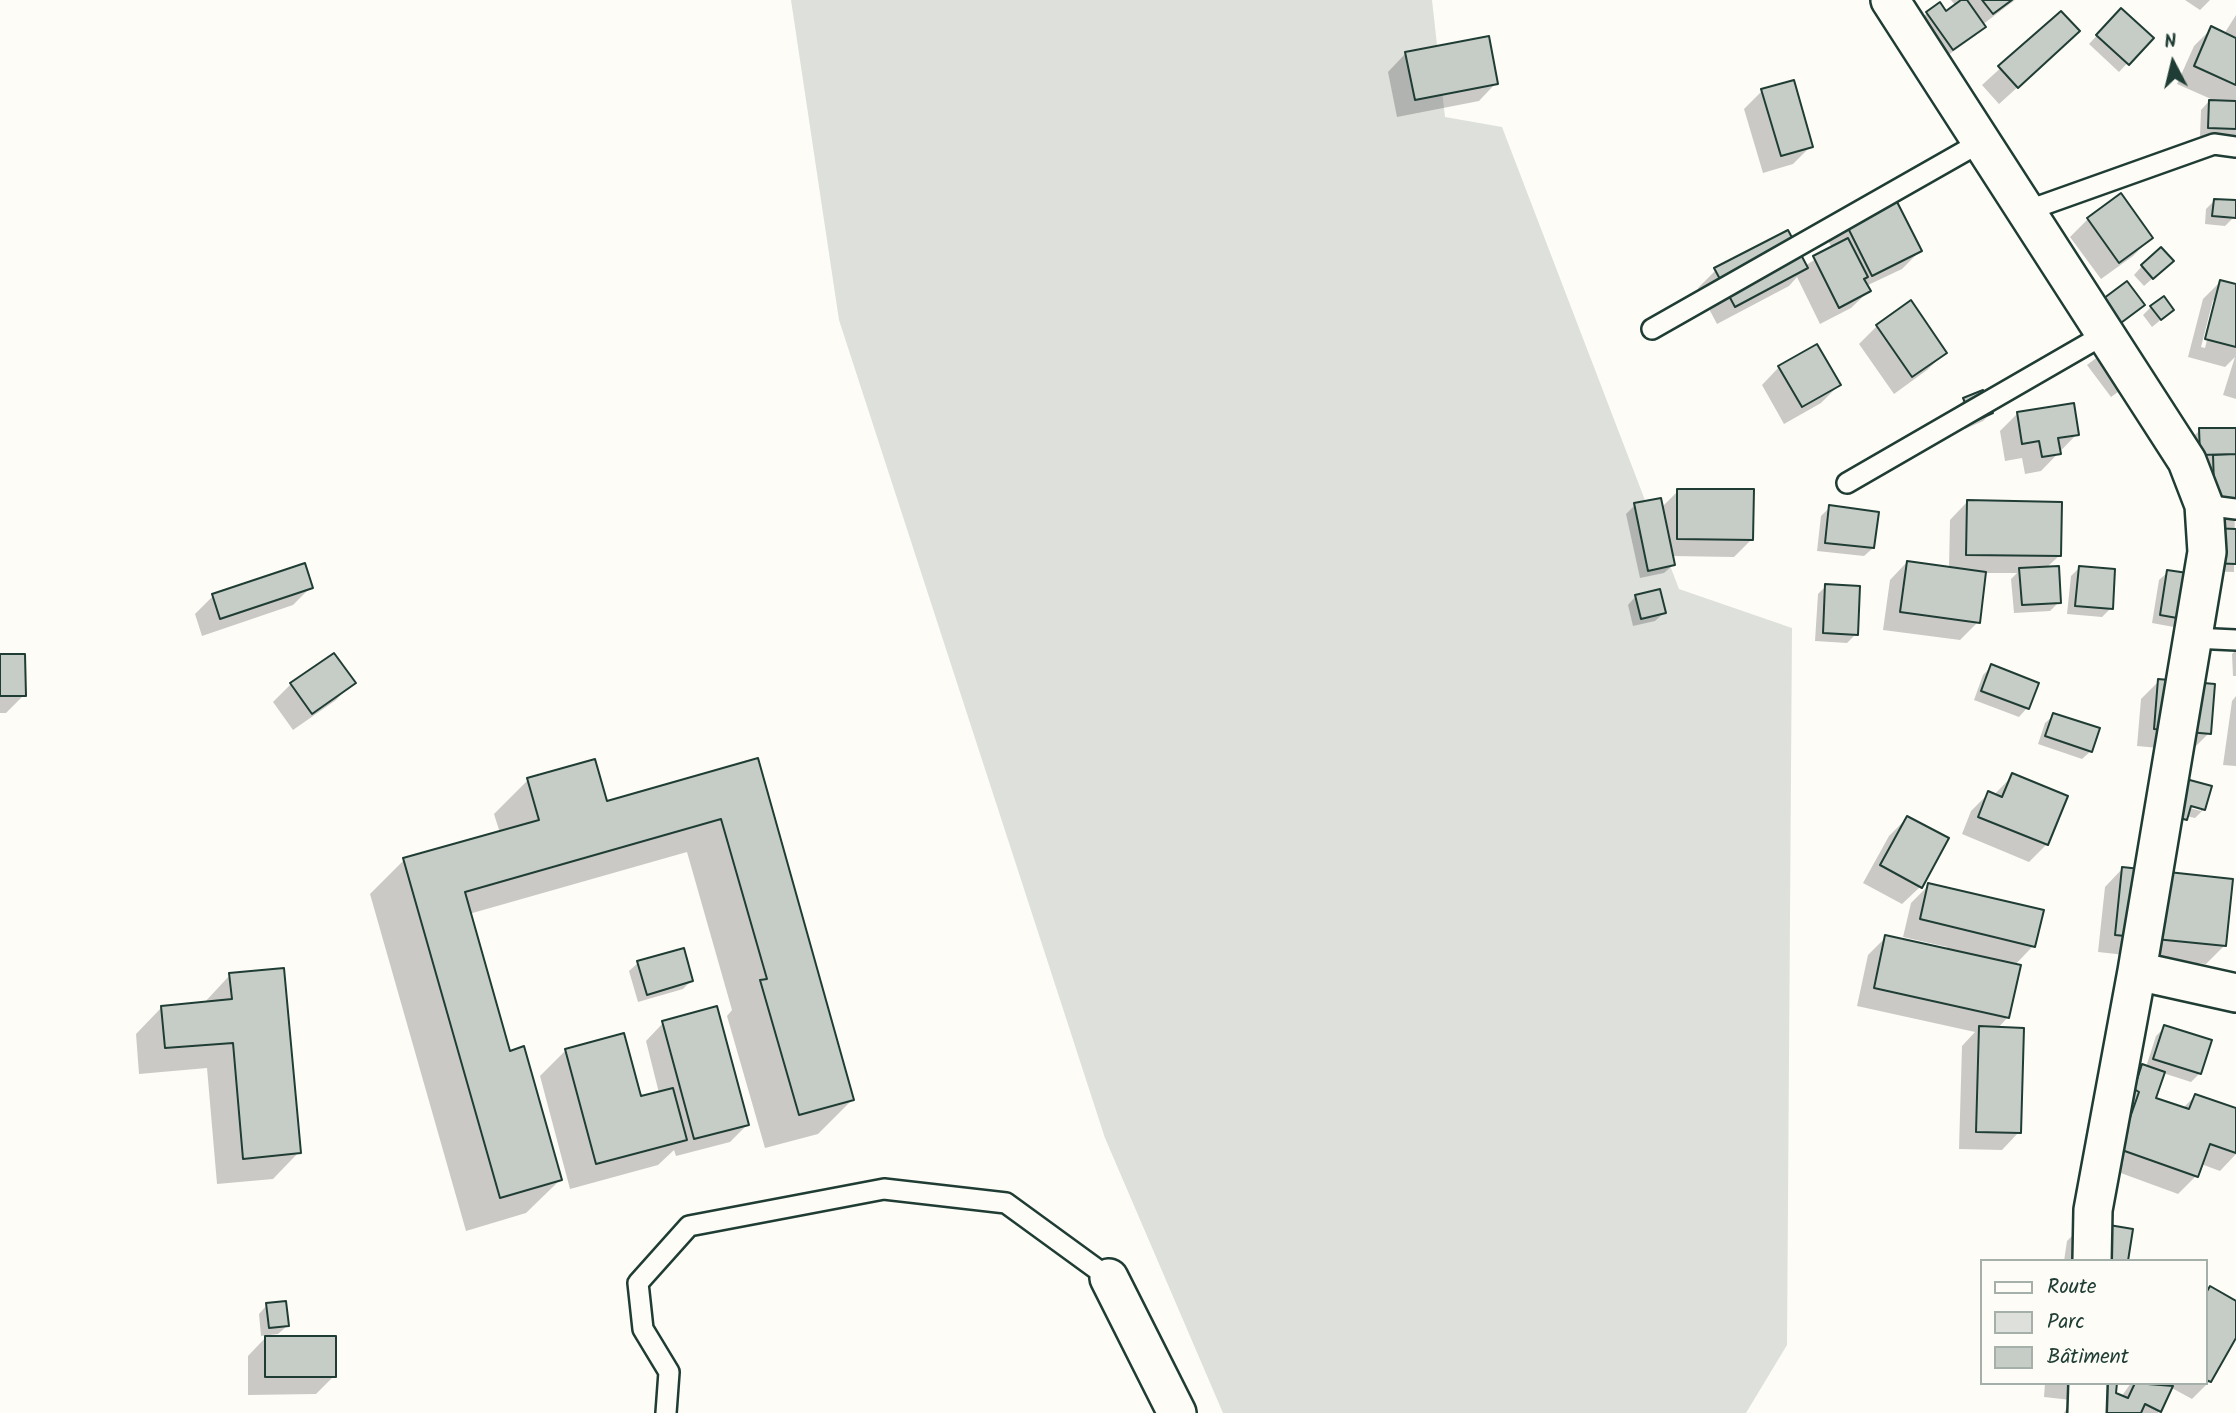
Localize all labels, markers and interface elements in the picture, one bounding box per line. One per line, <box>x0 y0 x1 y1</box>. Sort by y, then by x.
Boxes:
text: N <box>2163 27 2178 58</box>
north arrow <box>2138 28 2208 98</box>
legend <box>1980 1259 2208 1385</box>
text: Route <box>2047 1271 2096 1304</box>
text: Parc <box>2047 1306 2085 1339</box>
text: Bâtiment <box>2047 1341 2129 1374</box>

